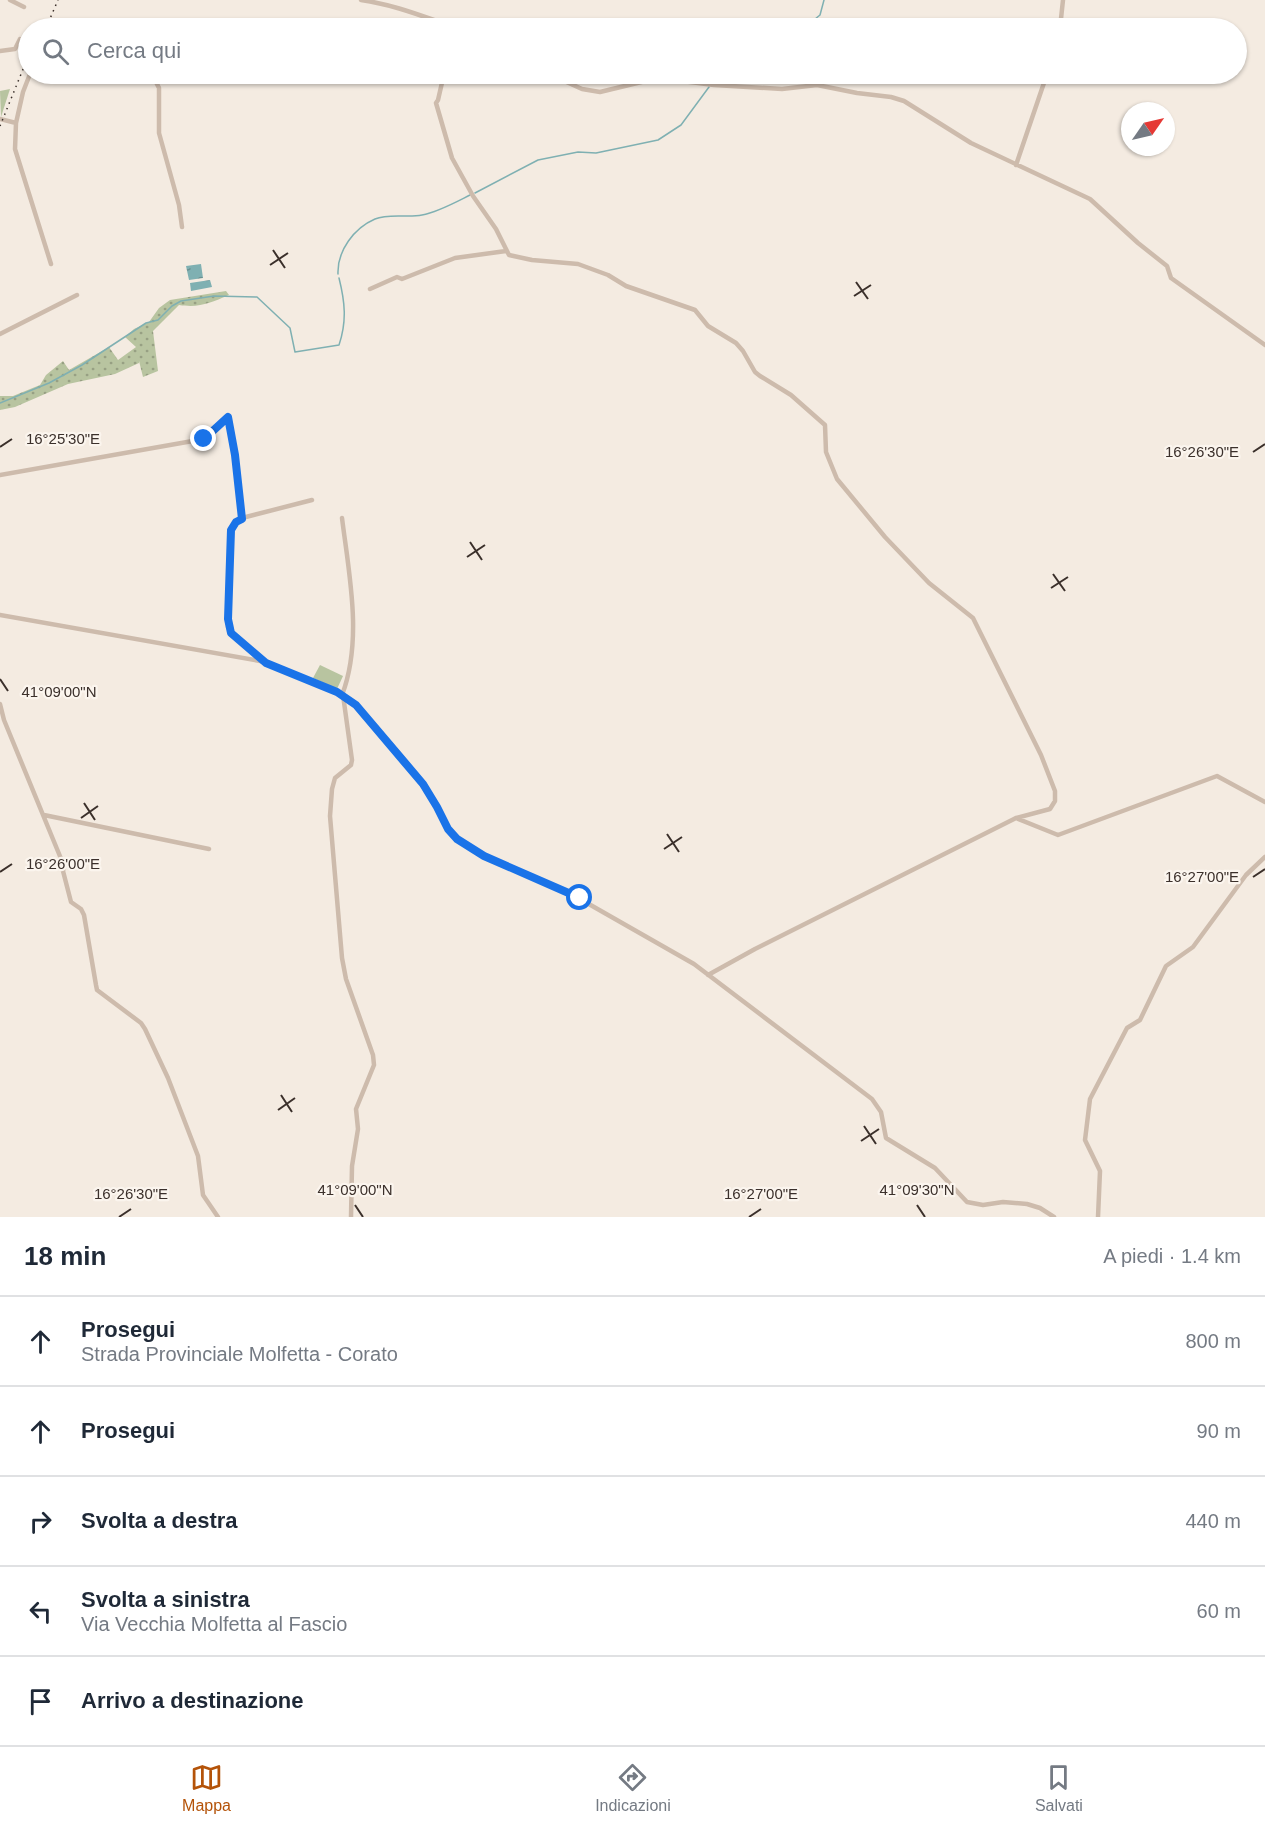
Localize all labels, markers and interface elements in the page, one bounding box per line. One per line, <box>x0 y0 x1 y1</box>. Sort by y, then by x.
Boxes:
search box <box>18 18 1247 84</box>
icon: search <box>39 35 72 68</box>
text: Cerca qui <box>87 38 181 63</box>
north arrow <box>1121 102 1175 156</box>
route end <box>190 425 216 451</box>
text: 16°25'30"E <box>26 430 100 447</box>
text: 16°26'30"E <box>1165 443 1239 460</box>
text: 41°09'00"N <box>21 683 97 700</box>
text: 16°26'00"E <box>26 855 100 872</box>
text: 16°27'00"E <box>1165 868 1239 885</box>
route start <box>566 884 592 910</box>
text: 41°09'00"N <box>317 1181 393 1198</box>
text: 41°09'30"N <box>879 1181 955 1198</box>
text: 16°26'30"E <box>94 1185 168 1202</box>
text: 16°27'00"E <box>724 1185 798 1202</box>
text: 18 min <box>24 1241 106 1271</box>
text: A piedi · 1.4 km <box>1103 1245 1241 1267</box>
text: Prosegui <box>81 1317 175 1342</box>
icon: ahead <box>24 1325 57 1358</box>
text: 800 m <box>1185 1330 1241 1352</box>
text: Strada Provinciale Molfetta - Corato <box>81 1343 398 1365</box>
icon: ahead <box>24 1415 57 1448</box>
text: Prosegui <box>81 1418 175 1443</box>
text: 90 m <box>1197 1420 1241 1442</box>
icon: right <box>24 1505 57 1538</box>
text: Svolta a destra <box>81 1508 238 1533</box>
text: 440 m <box>1185 1510 1241 1532</box>
text: Svolta a sinistra <box>81 1587 250 1612</box>
icon: left <box>24 1595 57 1628</box>
text: 60 m <box>1197 1600 1241 1622</box>
text: Via Vecchia Molfetta al Fascio <box>81 1613 347 1635</box>
icon: arrive <box>24 1685 57 1718</box>
text: Arrivo a destinazione <box>81 1688 304 1713</box>
tab: Mappa <box>182 1761 231 1815</box>
tab: Indicazioni <box>595 1761 671 1815</box>
tab: Salvati <box>1035 1761 1083 1815</box>

